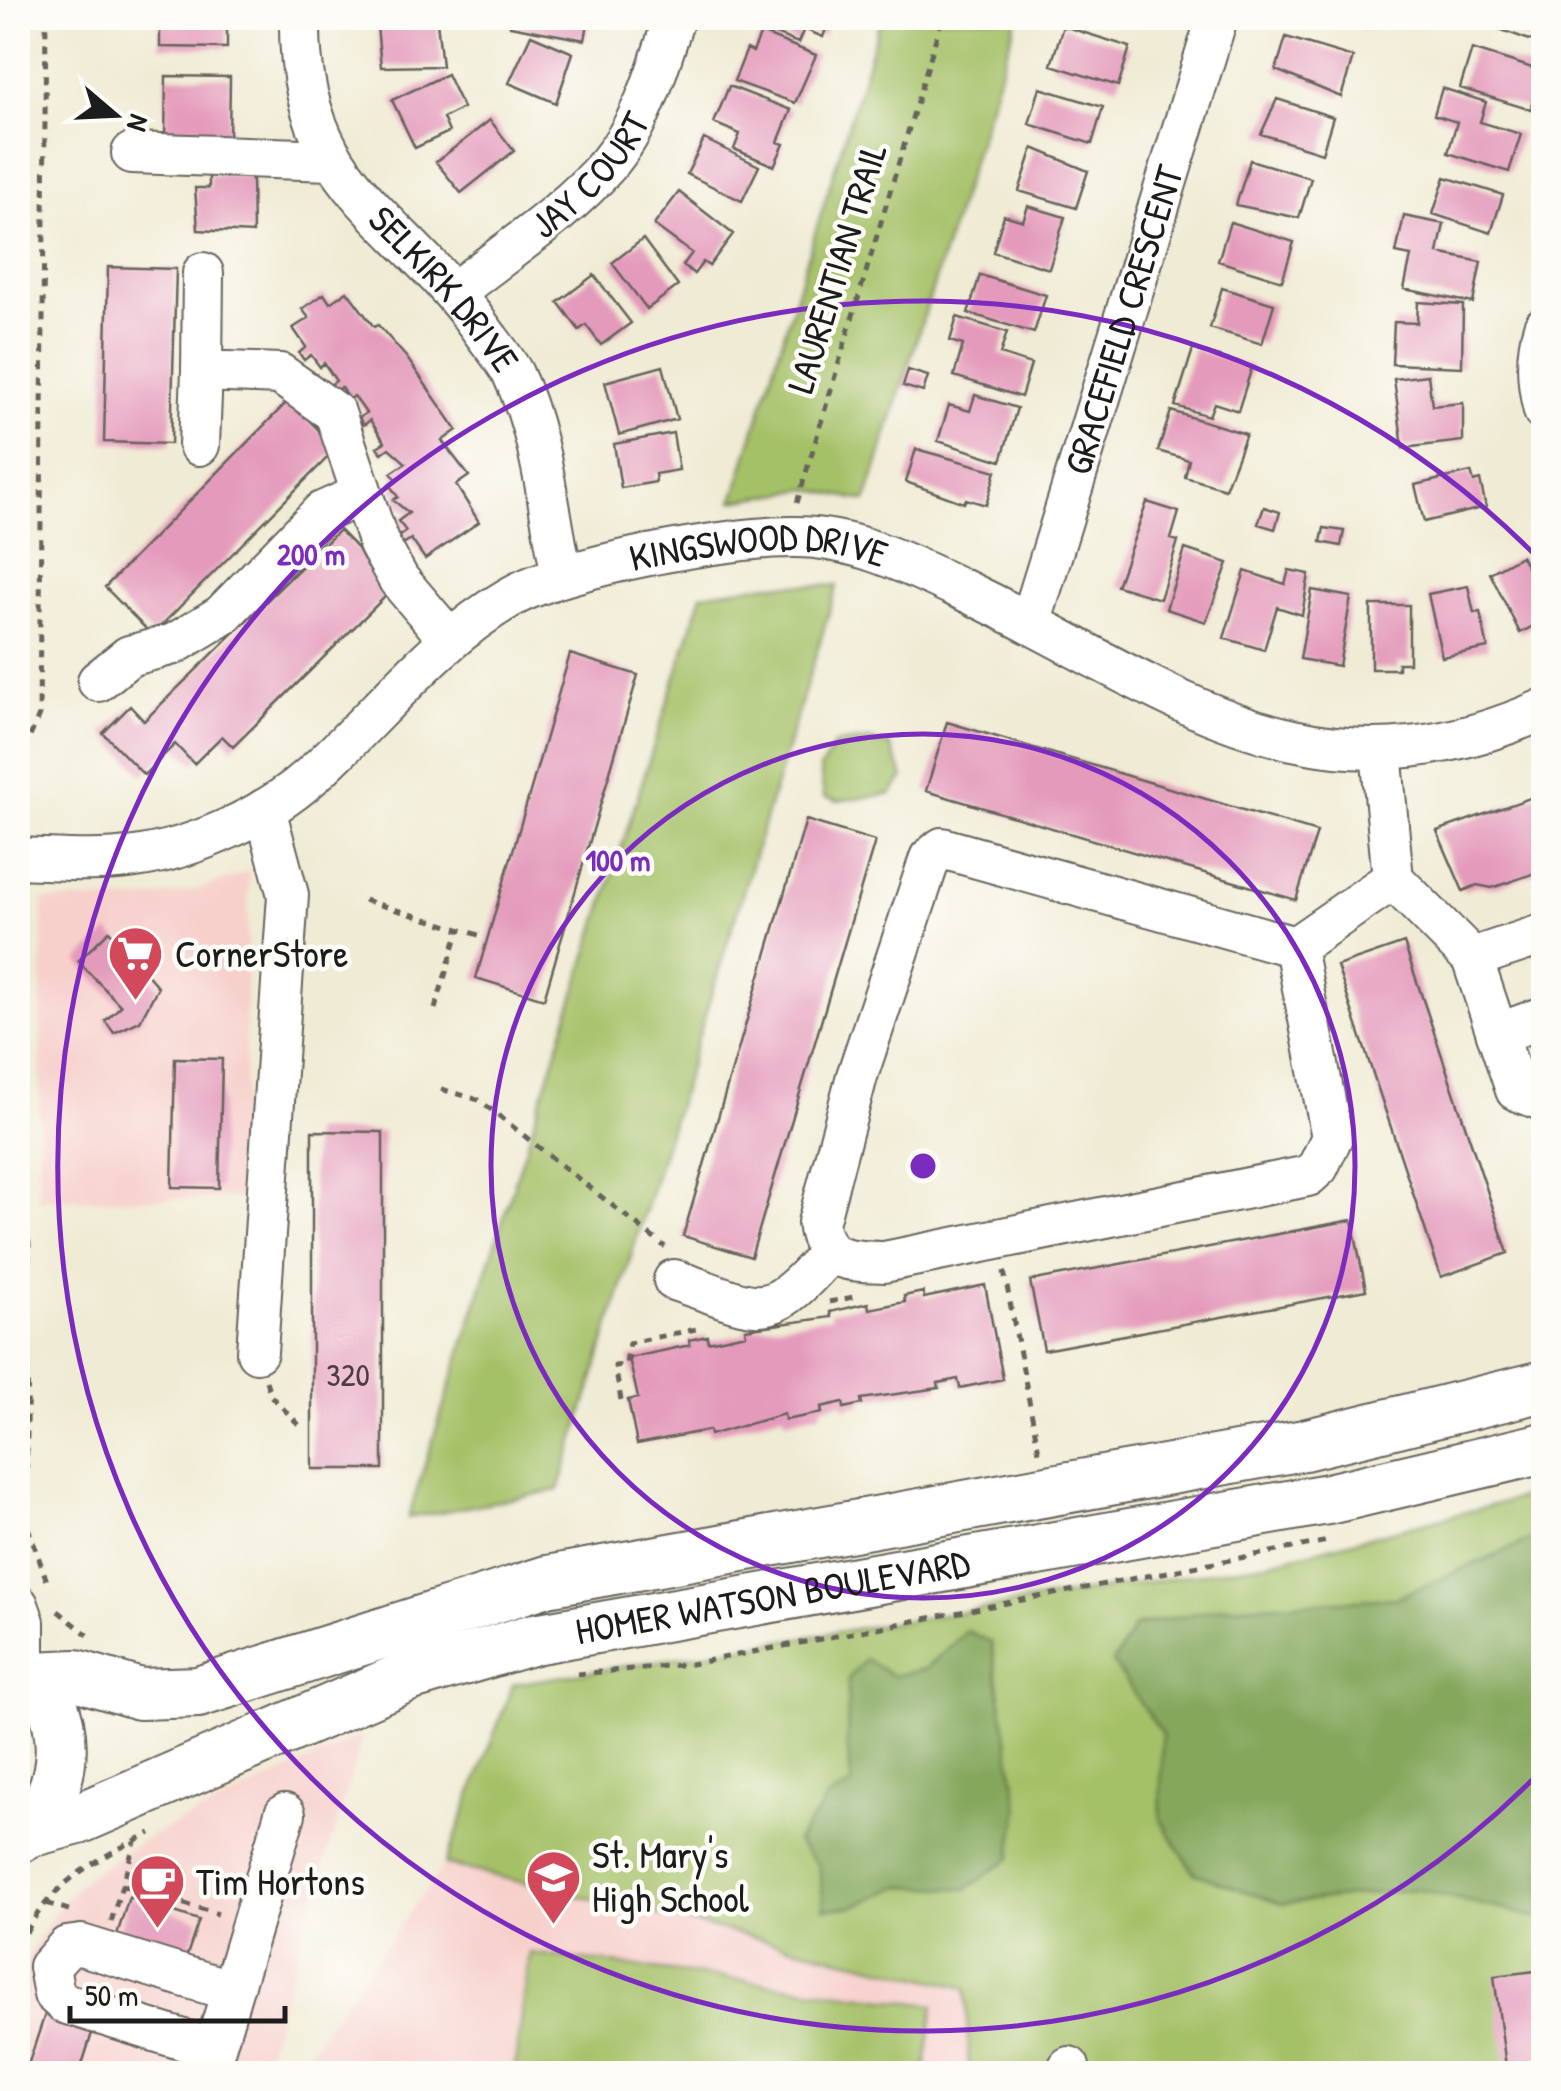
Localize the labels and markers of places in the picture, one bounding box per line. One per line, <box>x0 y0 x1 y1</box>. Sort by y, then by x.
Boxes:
supermarket icon: CornerStore <box>106 924 166 1003</box>
place label: CornerStore <box>175 927 348 979</box>
centre of rings <box>905 1148 941 1184</box>
place label: St. Mary's High School <box>592 1828 750 1924</box>
school or university icon: St. Mary's High School <box>523 1847 583 1926</box>
cafe icon: Tim Hortons <box>127 1852 187 1931</box>
place label: Tim Hortons <box>196 1855 365 1907</box>

